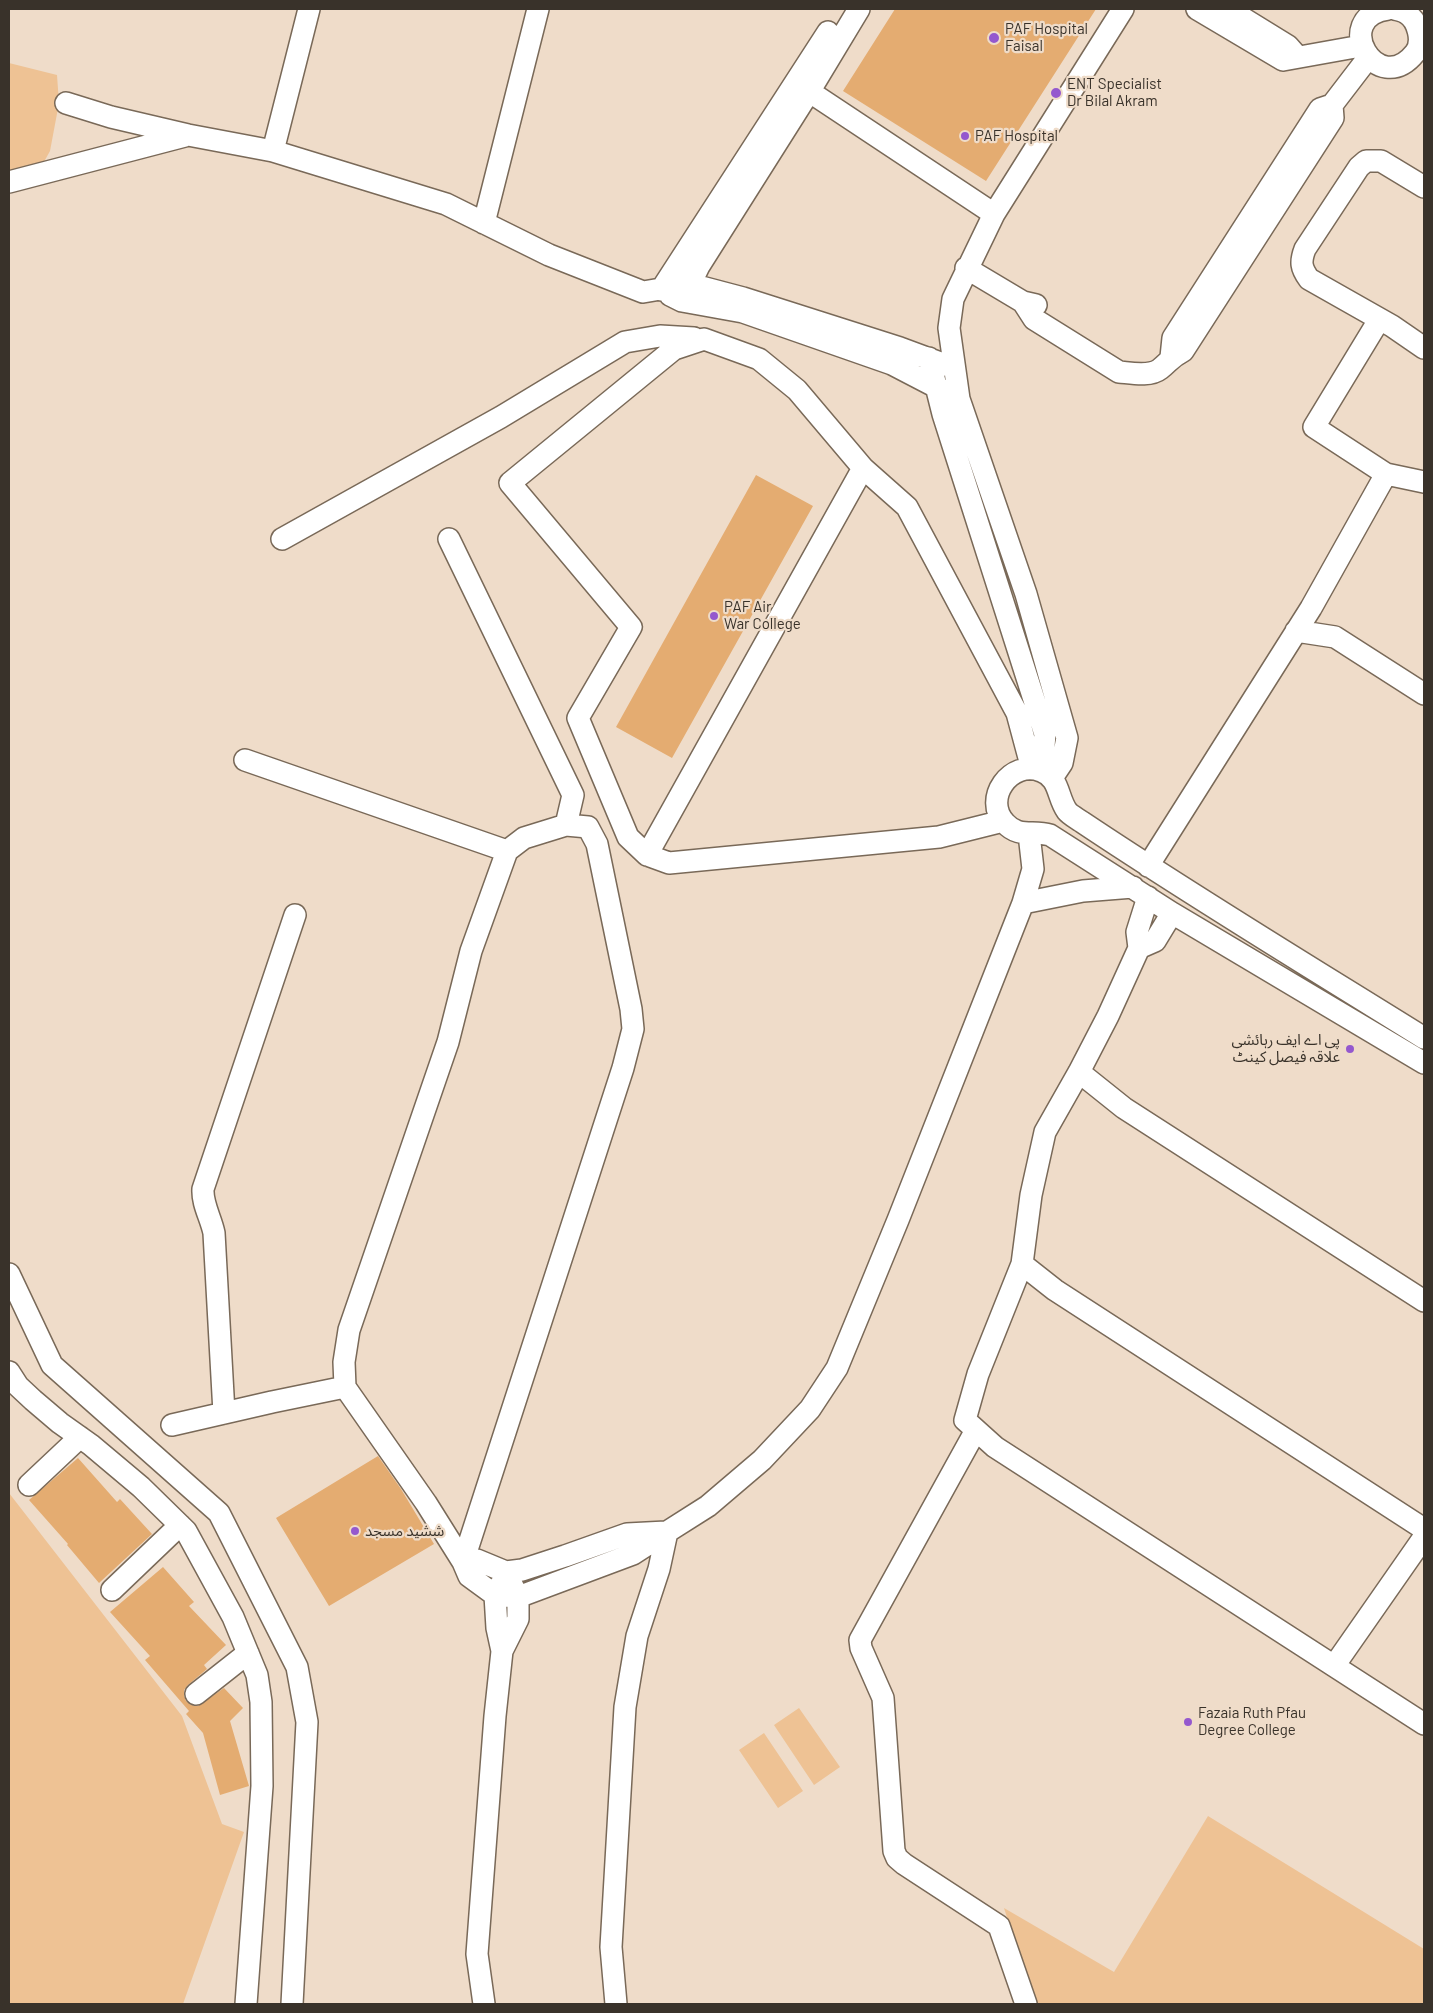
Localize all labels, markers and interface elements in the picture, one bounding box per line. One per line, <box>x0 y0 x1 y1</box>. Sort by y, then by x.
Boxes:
place label: PAF Hospital Faisal <box>1005 20 1088 55</box>
marker: PAF Hospital Faisal <box>987 31 1001 45</box>
place label: ENT Specialist Dr Bilal Akram <box>1067 75 1162 110</box>
marker: ENT Specialist Dr Bilal Akram <box>1049 86 1063 100</box>
place label: PAF Hospital <box>975 127 1058 145</box>
marker: PAF Hospital <box>959 130 971 142</box>
place label: PAF Air War College <box>724 598 801 633</box>
marker: PAF Air War College <box>708 610 720 622</box>
place label: پی اے ایف رہائشی علاقہ فیصل کینٹ <box>1232 1031 1340 1066</box>
marker: پی اے ایف رہائشی علاقہ فیصل کینٹ <box>1344 1043 1356 1055</box>
place label: ششید مسجد <box>365 1522 444 1540</box>
marker: ششید مسجد <box>349 1525 361 1537</box>
place label: Fazaia Ruth Pfau Degree College <box>1198 1704 1306 1739</box>
marker: Fazaia Ruth Pfau Degree College <box>1182 1716 1194 1728</box>

